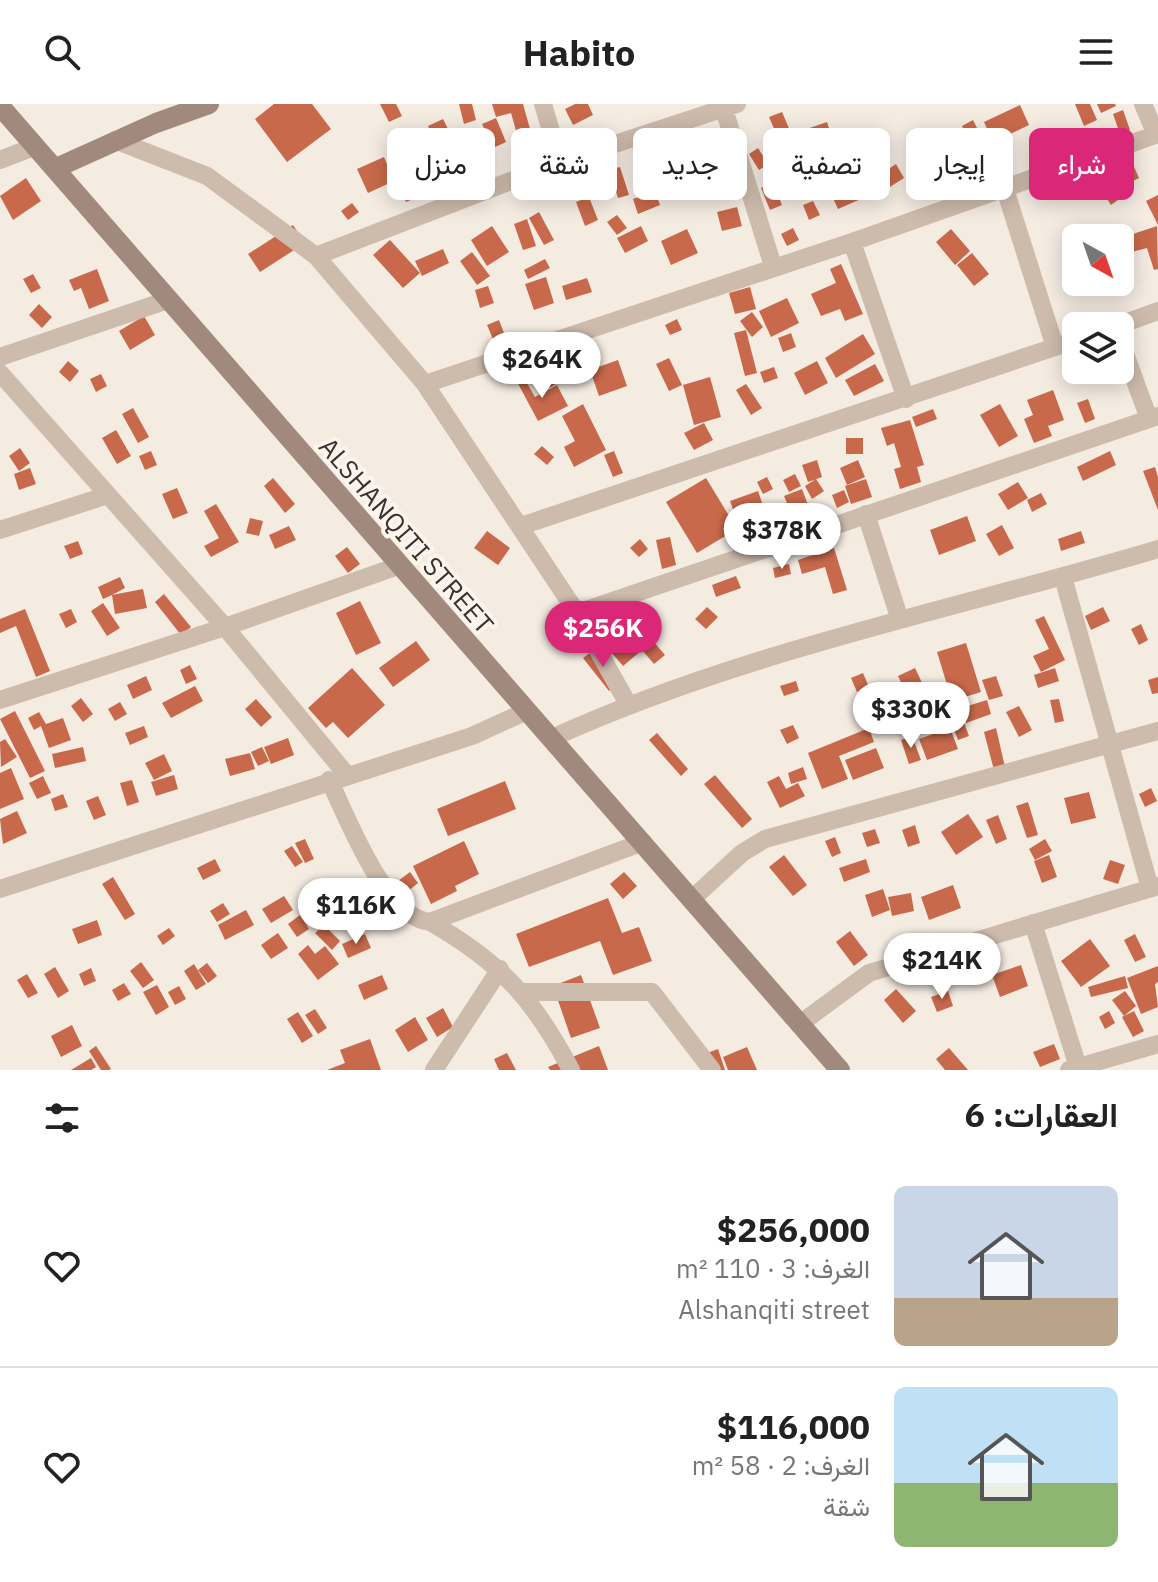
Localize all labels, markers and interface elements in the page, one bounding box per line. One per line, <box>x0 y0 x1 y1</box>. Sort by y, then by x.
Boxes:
text: Habito <box>523 29 635 76</box>
icon: search <box>40 30 84 74</box>
icon: menu <box>1074 30 1118 74</box>
chip: منزل <box>387 128 495 200</box>
chip: شقة <box>511 128 617 200</box>
chip: جديد <box>633 128 747 200</box>
chip: تصفية <box>763 128 890 200</box>
chip: إيجار <box>906 128 1013 200</box>
chip: شراء <box>1029 128 1134 200</box>
north arrow <box>1062 224 1134 296</box>
map controls <box>1062 224 1134 384</box>
button: layers <box>1062 312 1134 384</box>
pin: $264K <box>486 332 598 400</box>
text: $264K <box>502 341 582 375</box>
street label: ALSHANQITI STREET <box>312 430 502 640</box>
pin: $378K <box>726 503 838 571</box>
text: $378K <box>742 512 822 546</box>
pin: $256K <box>547 601 659 669</box>
text: $256K <box>563 610 643 644</box>
pin: $330K <box>855 682 967 750</box>
text: $330K <box>871 691 951 725</box>
pin: $116K <box>300 878 412 946</box>
text: $116K <box>316 887 396 921</box>
pin: $214K <box>886 933 998 1001</box>
text: $214K <box>902 942 982 976</box>
text: العقارات: 6 <box>964 1092 1118 1136</box>
icon: filters <box>40 1096 84 1140</box>
text: $256,000 <box>717 1207 870 1251</box>
icon: home <box>958 1218 1054 1314</box>
icon: heart <box>40 1244 84 1288</box>
text: الغرف: 3 · 110 m² <box>676 1251 870 1285</box>
text: Alshanqiti street <box>678 1292 870 1326</box>
text: $116,000 <box>717 1404 870 1448</box>
icon: home <box>958 1419 1054 1515</box>
icon: heart <box>40 1445 84 1489</box>
text: الغرف: 2 · 58 m² <box>692 1448 870 1482</box>
text: شقة <box>823 1489 870 1523</box>

